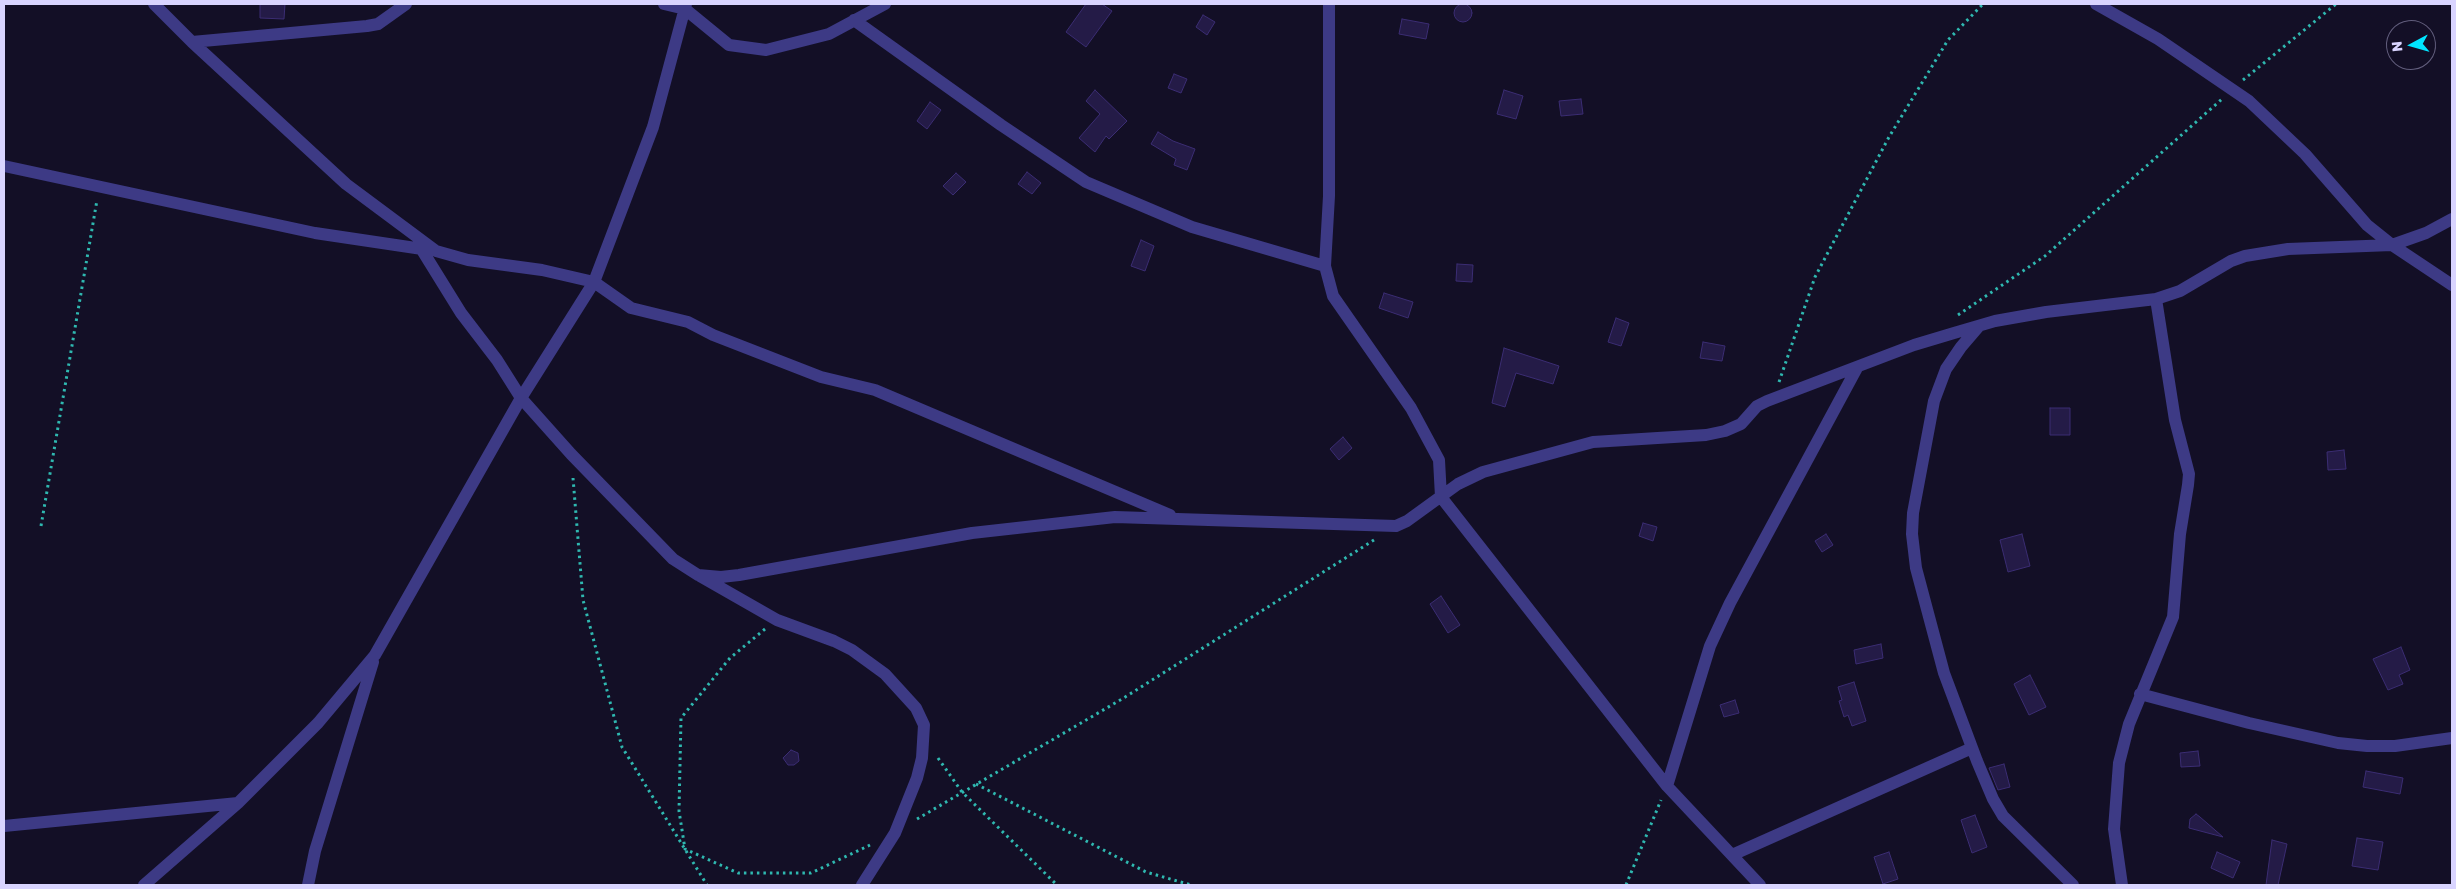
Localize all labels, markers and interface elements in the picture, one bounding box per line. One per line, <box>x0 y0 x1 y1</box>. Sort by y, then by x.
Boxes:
north arrow <box>2386 20 2436 70</box>
text: N <box>2388 40 2406 53</box>

